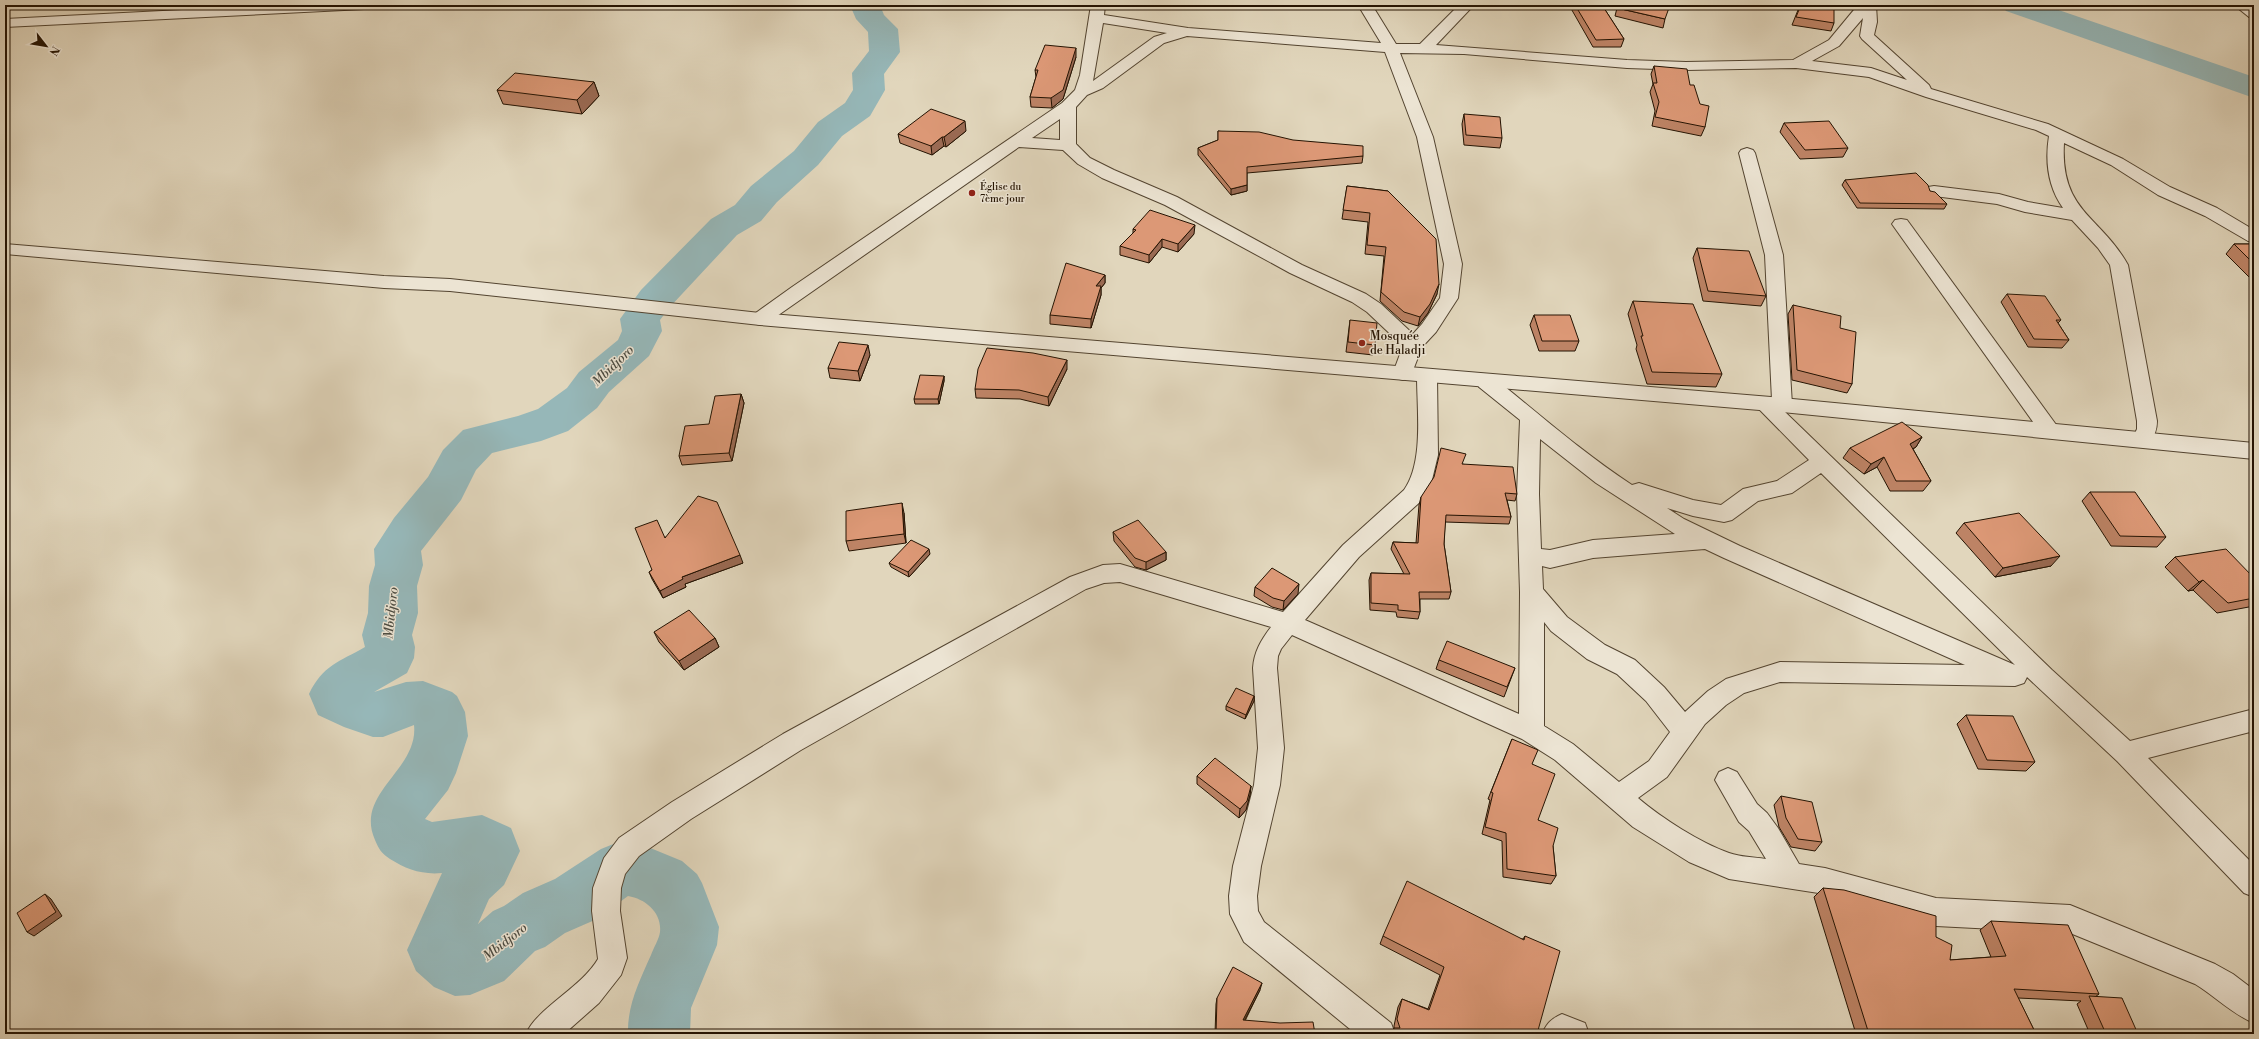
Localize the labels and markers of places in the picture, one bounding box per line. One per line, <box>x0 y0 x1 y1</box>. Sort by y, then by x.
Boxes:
place label: Église du 7ème jour <box>980 179 1026 205</box>
marker: Église du 7ème jour <box>967 188 977 198</box>
place label: Mosquée de Haladji <box>1370 329 1425 358</box>
marker: Mosquée de Haladji <box>1357 338 1367 348</box>

